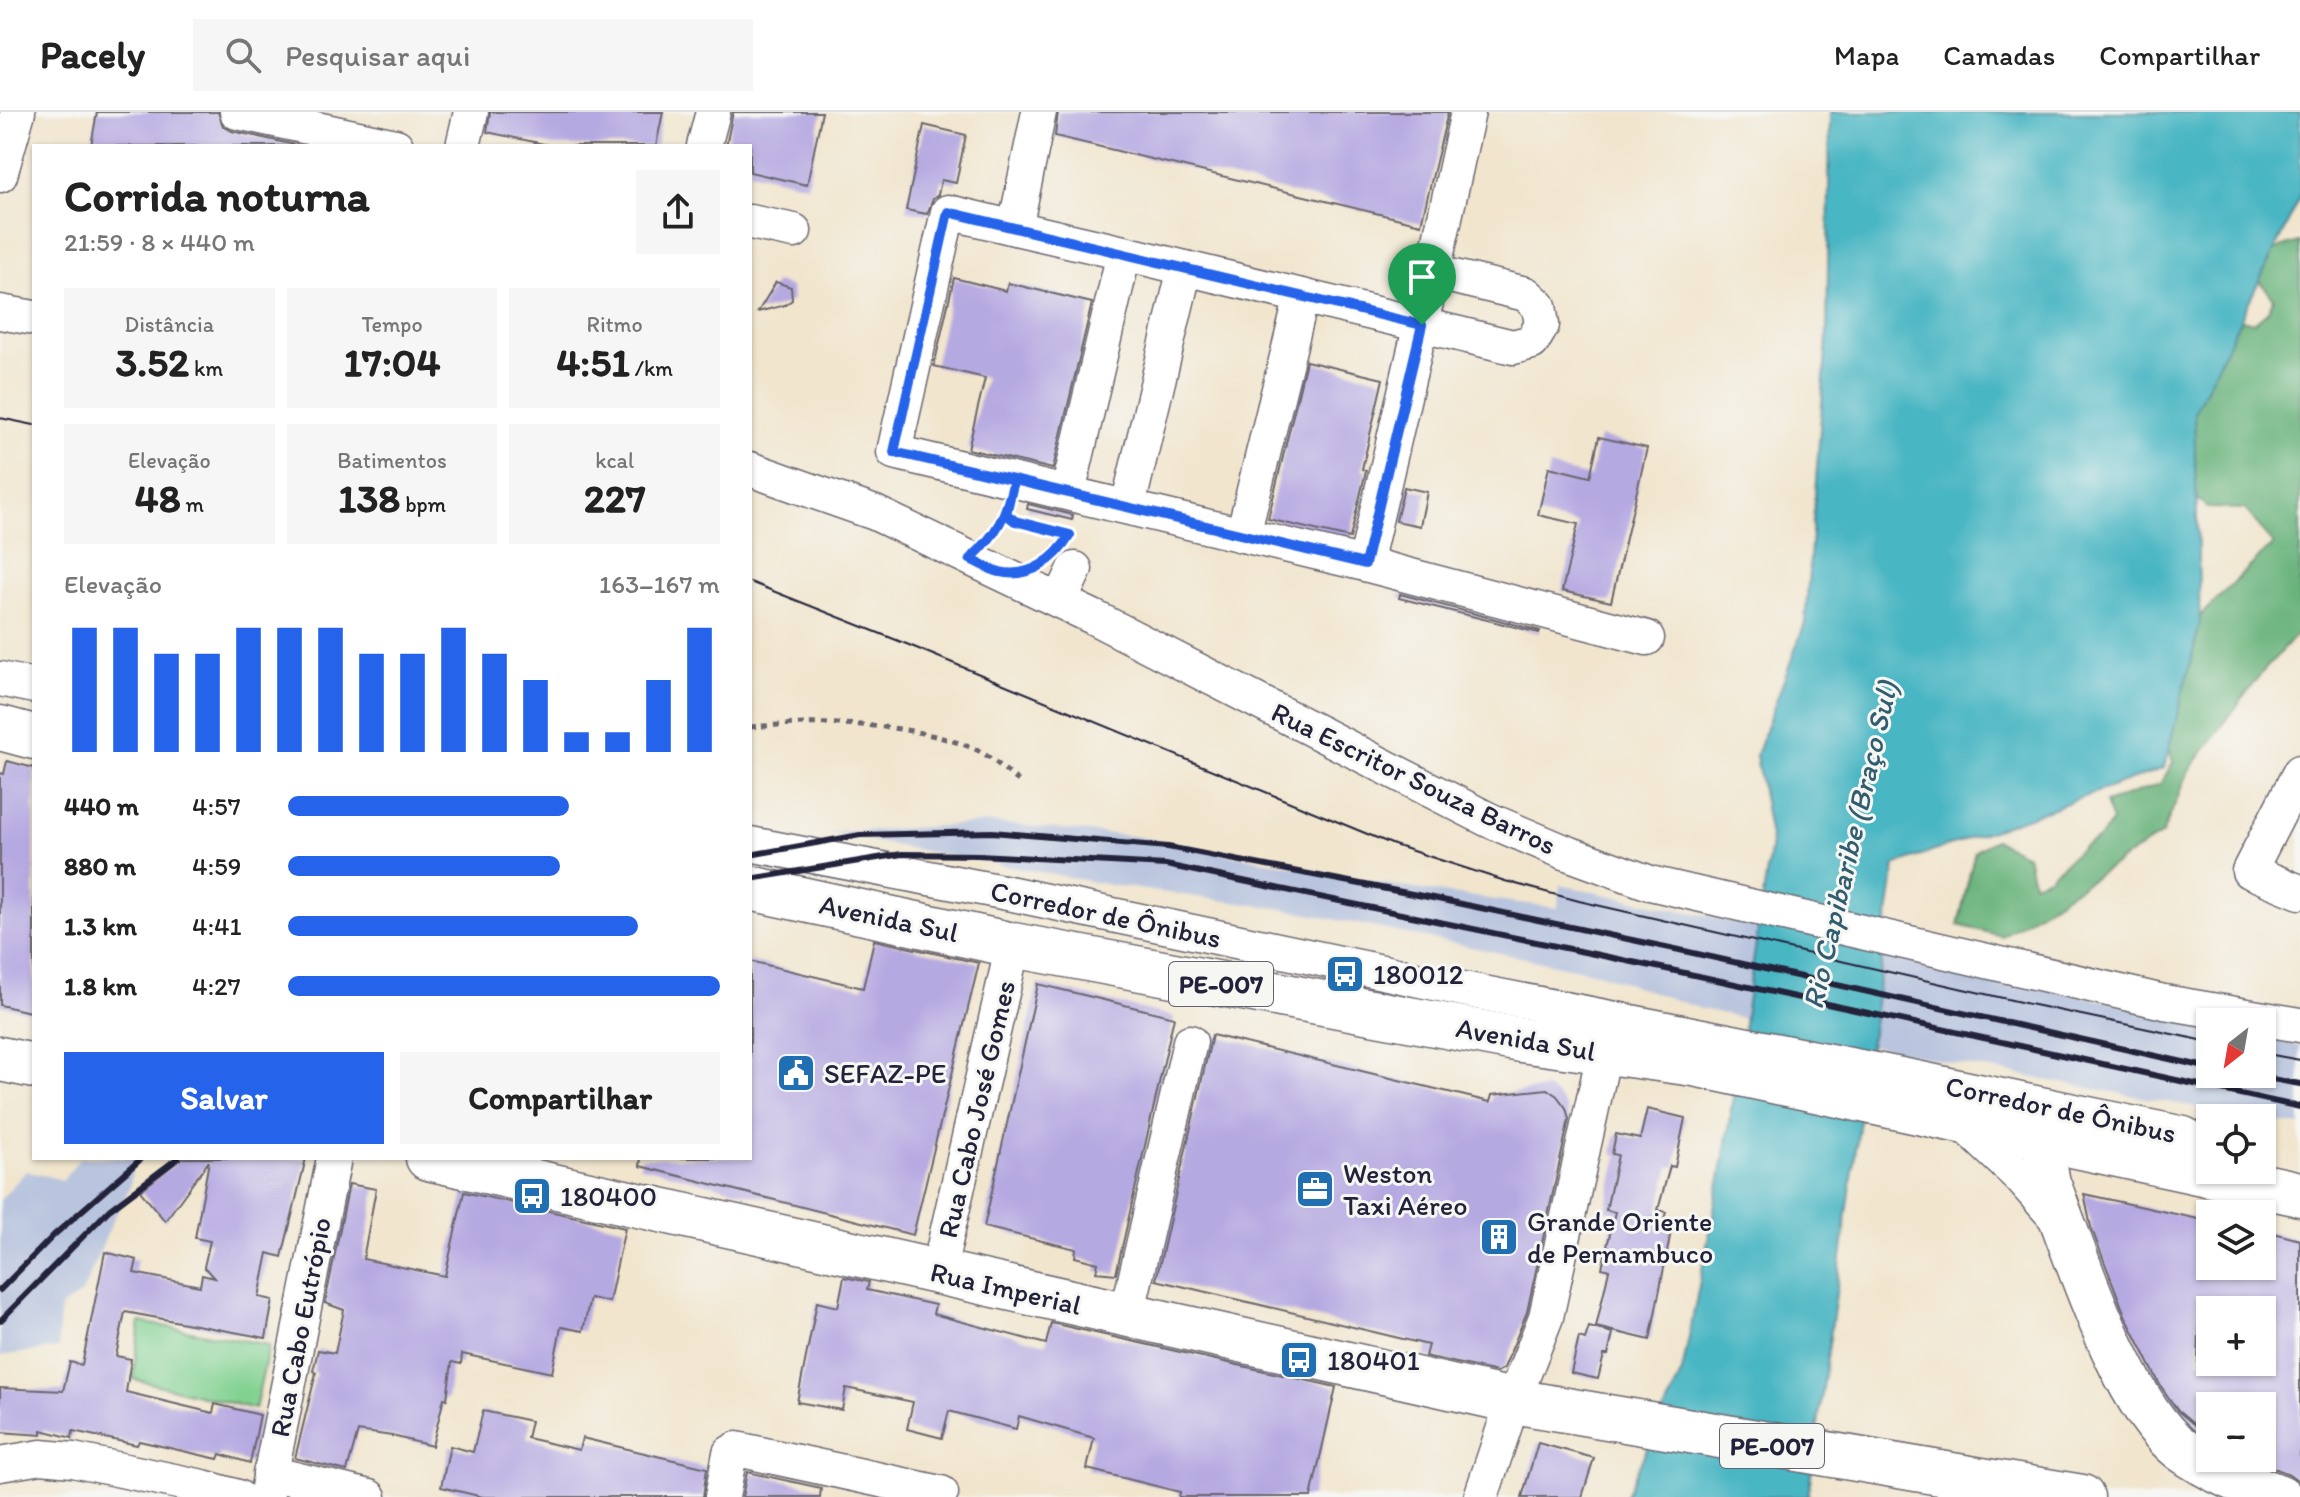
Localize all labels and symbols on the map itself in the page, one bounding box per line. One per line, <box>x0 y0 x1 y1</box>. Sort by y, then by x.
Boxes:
pin <box>1388 243 1456 325</box>
water label: Rio Capibaribe (Braço Sul) <box>1794 676 1906 1013</box>
street label: Rua Escritor Souza Barros <box>1266 694 1562 862</box>
street label: Corredor de Ônibus <box>988 873 1224 955</box>
street label: Avenida Sul <box>816 887 962 949</box>
bus stop icon: 180012 <box>1324 953 1366 995</box>
place label: 180012 <box>1373 957 1464 991</box>
road number: PE-007 <box>1169 962 1273 1006</box>
street label: Rua Cabo José Gomes <box>930 977 1022 1241</box>
north arrow <box>2196 1008 2276 1088</box>
street label: Avenida Sul <box>1454 1010 1599 1068</box>
public building icon: SEFAZ-PE <box>775 1052 817 1094</box>
place label: SEFAZ-PE <box>824 1056 946 1090</box>
street label: Corredor de Ônibus <box>1943 1068 2179 1150</box>
place label: Weston Taxi Aéreo <box>1343 1156 1468 1222</box>
office icon: Weston Taxi Aéreo <box>1294 1168 1336 1210</box>
bus stop icon: 180400 <box>511 1175 553 1217</box>
place label: 180400 <box>560 1179 657 1213</box>
place label: Grande Oriente de Pernambuco <box>1527 1204 1713 1270</box>
street label: Rua Cabo Eutrópio <box>262 1214 338 1440</box>
building icon: Grande Oriente de Pernambuco <box>1478 1216 1520 1258</box>
street label: Rua Imperial <box>927 1254 1085 1322</box>
bus stop icon: 180401 <box>1278 1339 1320 1381</box>
place label: 180401 <box>1327 1343 1420 1377</box>
road number: PE-007 <box>1720 1424 1824 1468</box>

